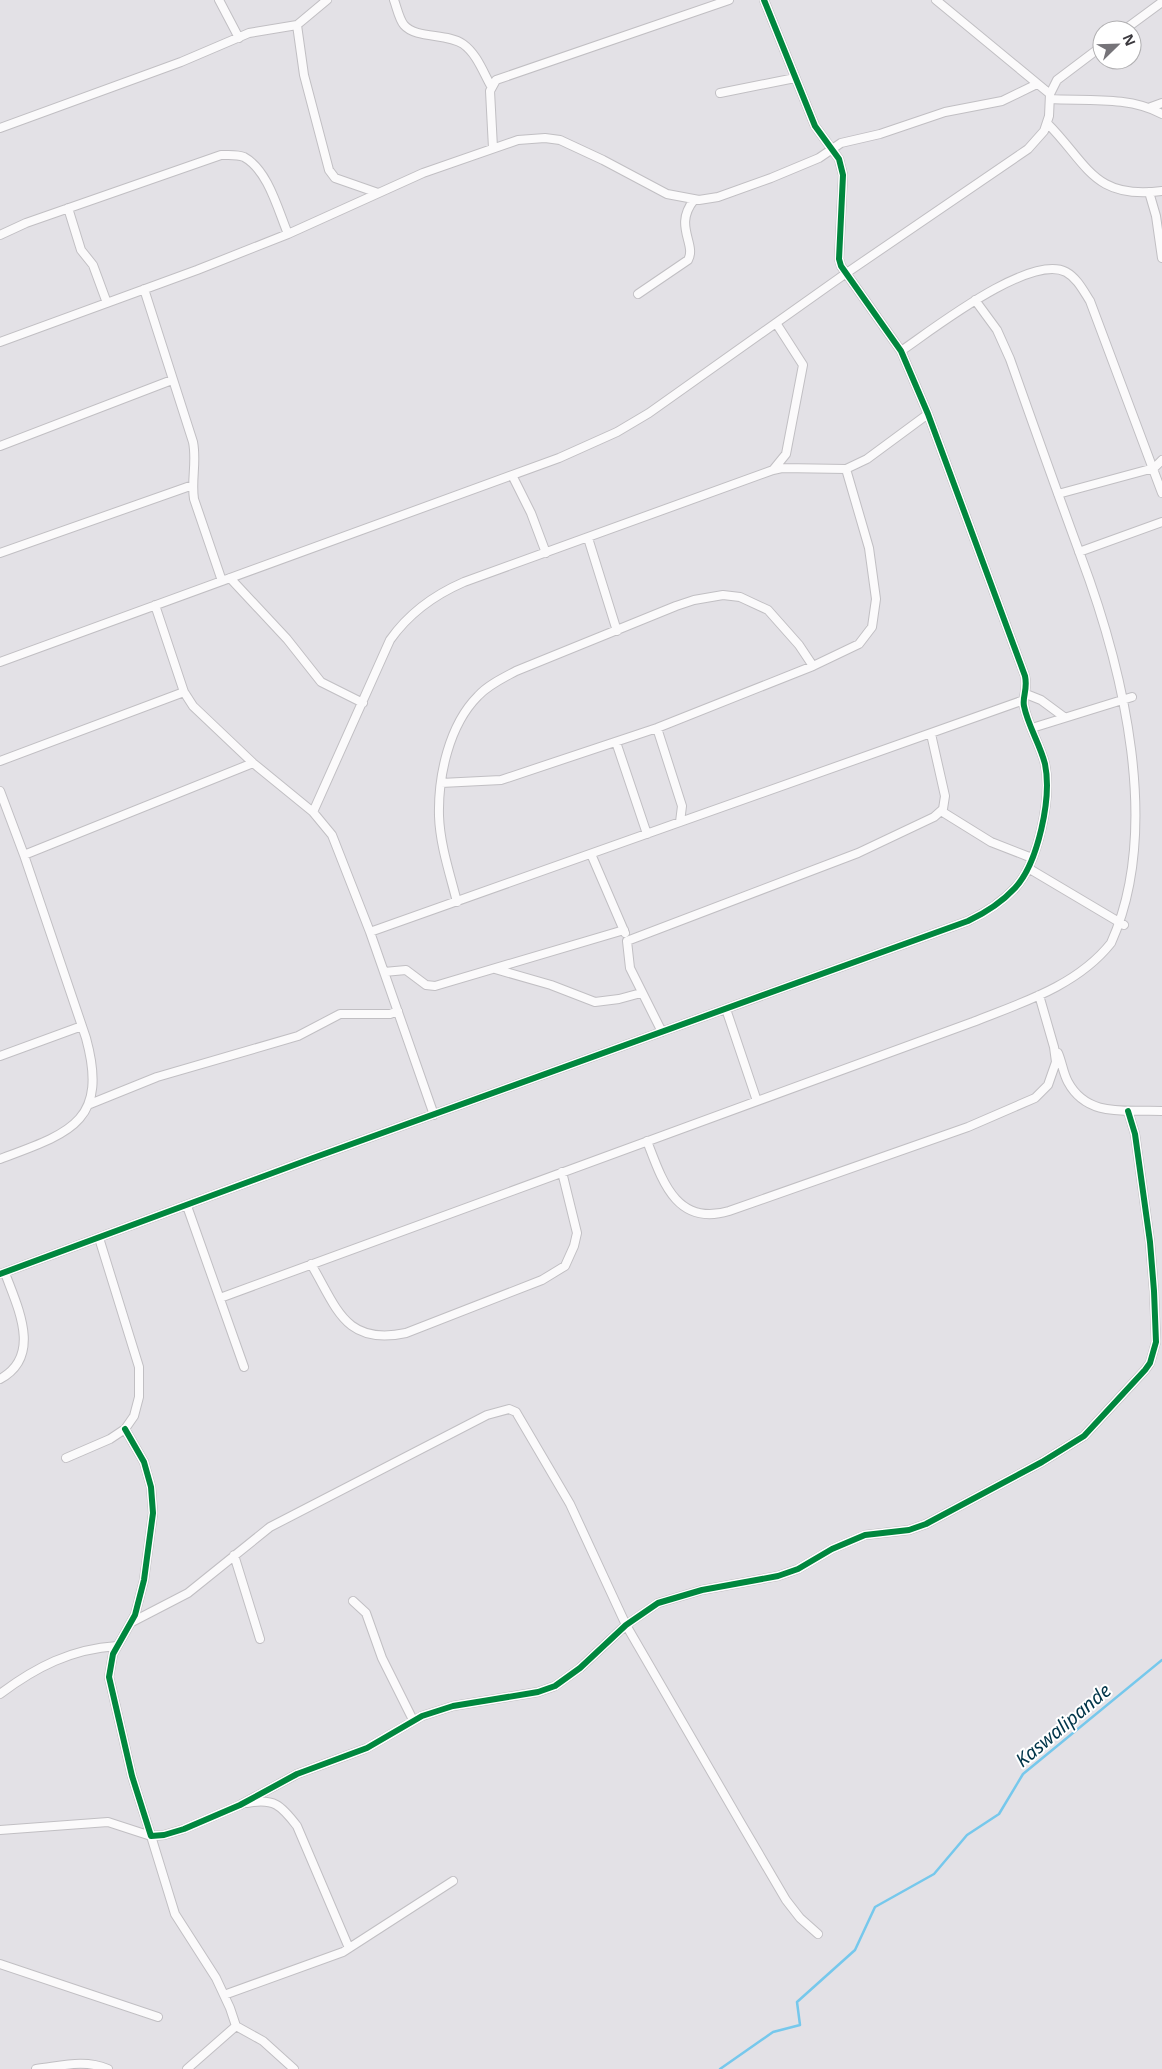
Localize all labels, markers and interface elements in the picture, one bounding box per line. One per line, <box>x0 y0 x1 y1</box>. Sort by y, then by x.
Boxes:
north arrow <box>1092 20 1142 70</box>
text: N <box>1118 31 1140 49</box>
water label: Kaswalipande <box>1010 1677 1116 1773</box>

